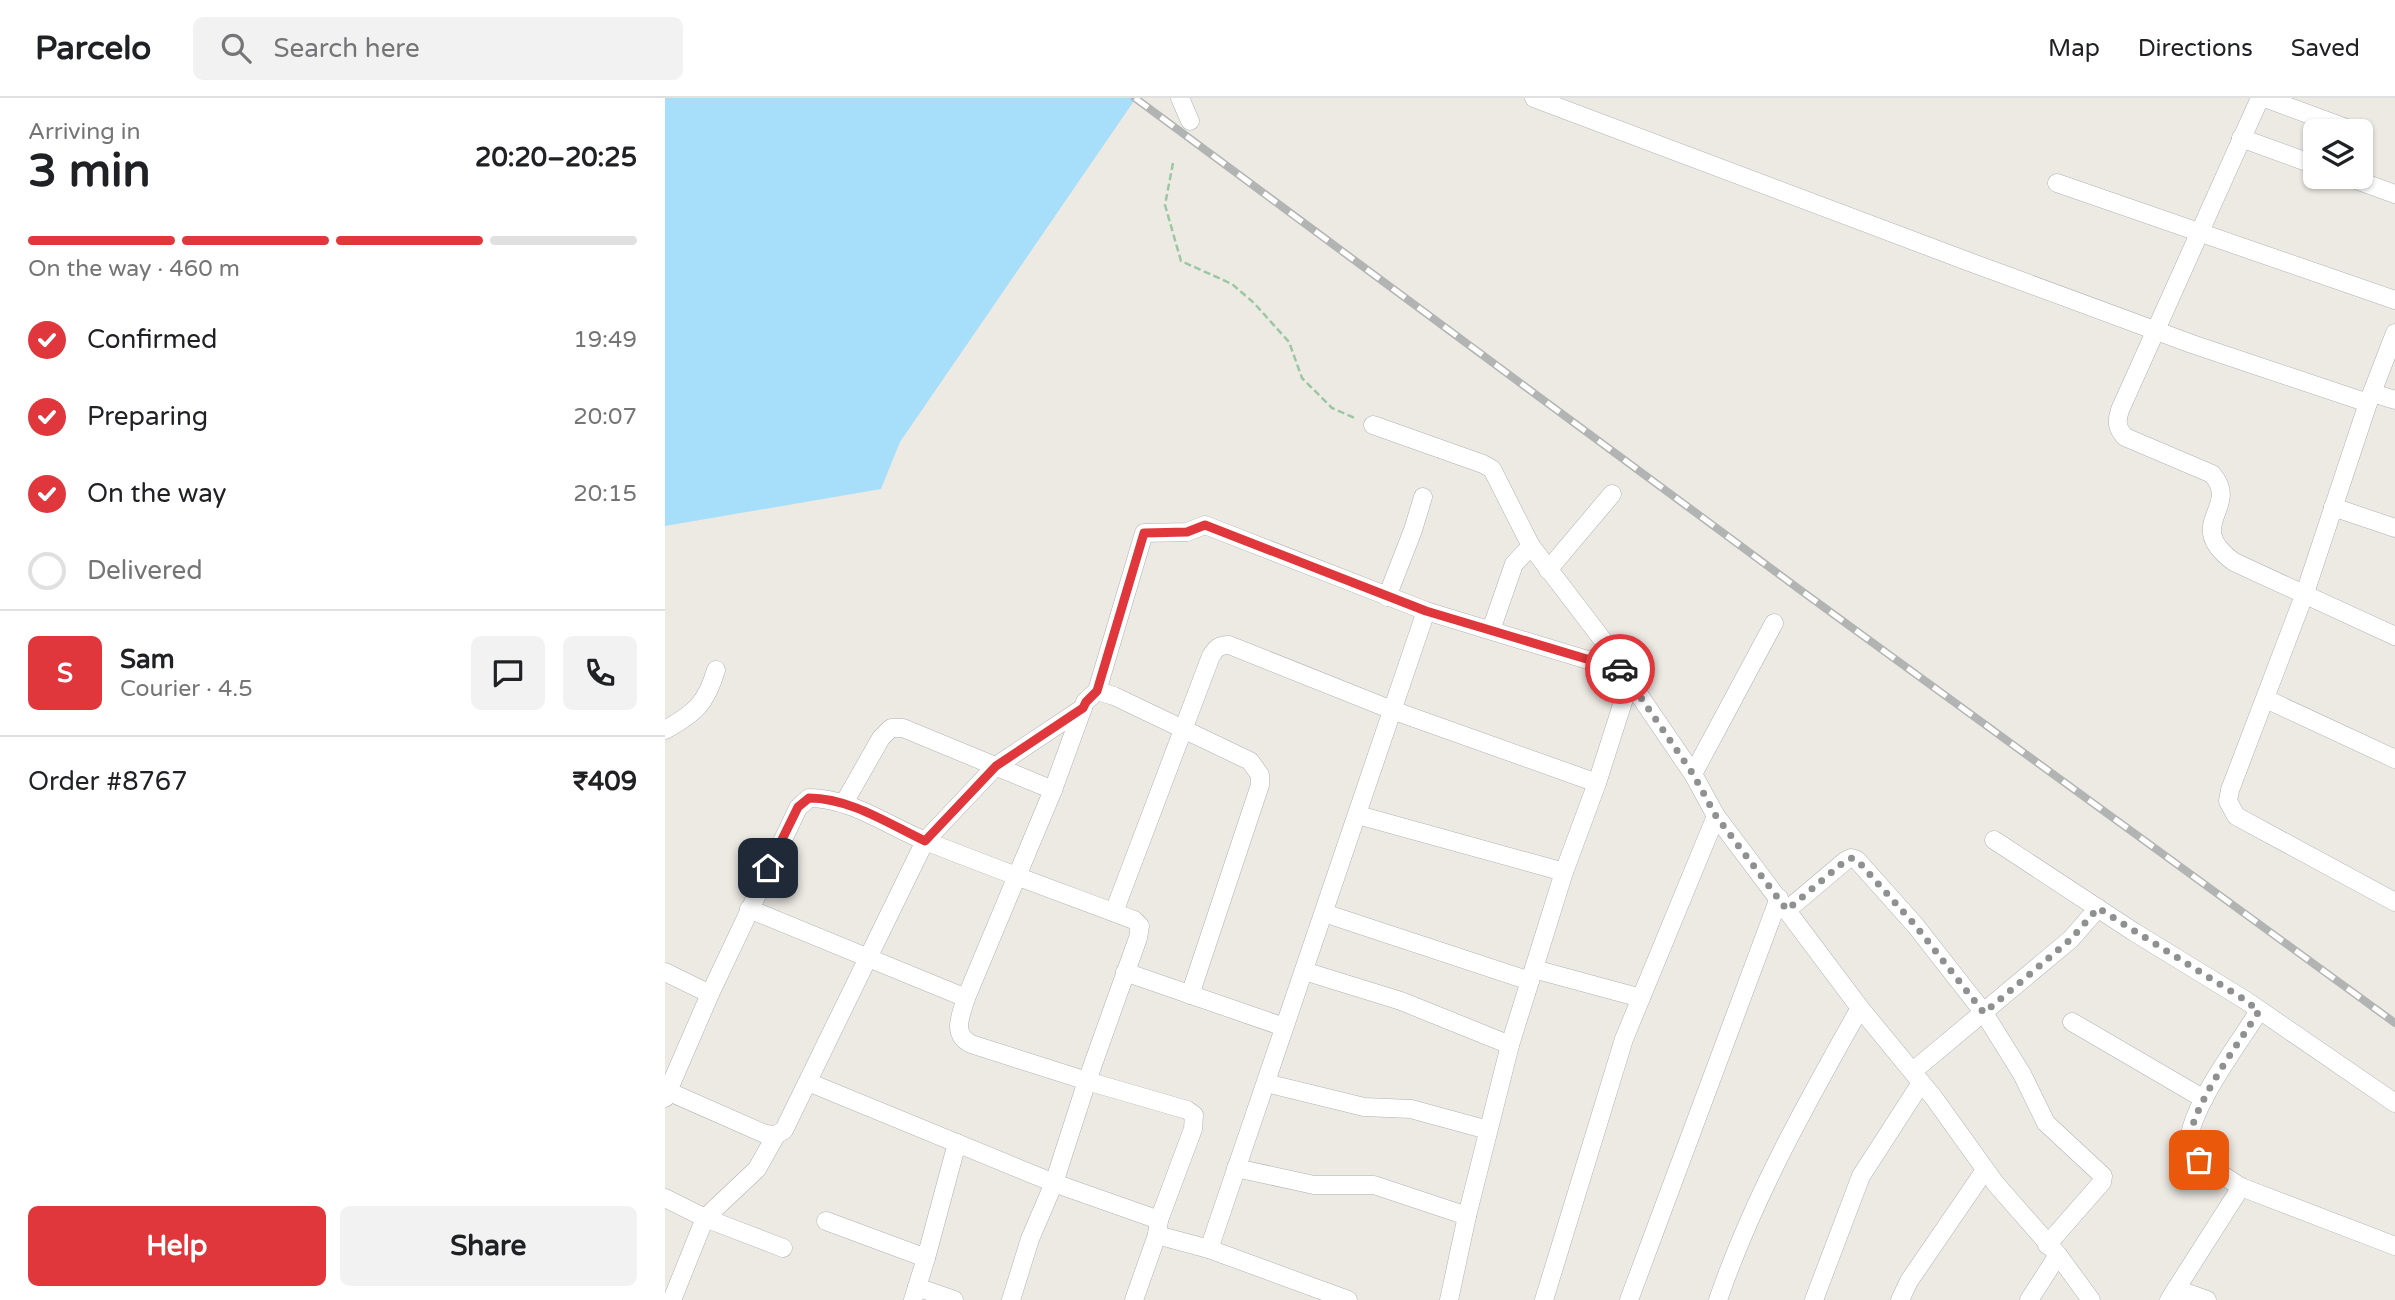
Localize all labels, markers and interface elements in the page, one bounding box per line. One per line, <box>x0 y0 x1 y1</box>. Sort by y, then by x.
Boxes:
search box <box>193 17 683 80</box>
text: Parcelo <box>35 29 151 68</box>
icon: search <box>217 29 255 67</box>
text: Search here <box>273 33 420 64</box>
text: Map <box>2048 34 2100 63</box>
text: Directions <box>2138 34 2253 63</box>
text: Saved <box>2291 34 2360 63</box>
text: Arriving in <box>28 118 141 146</box>
map controls <box>2303 119 2373 189</box>
button: layers <box>2303 119 2373 189</box>
text: 20:20–20:25 <box>475 142 637 173</box>
text: 3 min <box>28 144 151 199</box>
text: On the way · 460 m <box>28 255 240 283</box>
icon: check <box>28 321 66 359</box>
text: Confirmed <box>87 324 217 355</box>
text: 19:49 <box>573 326 637 354</box>
icon: check <box>28 398 66 436</box>
text: Preparing <box>87 401 208 432</box>
text: 20:07 <box>573 403 637 431</box>
icon: check <box>28 475 66 513</box>
text: On the way <box>87 478 227 509</box>
text: 20:15 <box>573 480 637 508</box>
text: Delivered <box>87 555 203 586</box>
courier <box>1585 634 1655 704</box>
button: chat <box>471 636 545 710</box>
button: phone <box>563 636 637 710</box>
text: Sam <box>120 644 175 675</box>
icon: car <box>1601 650 1639 688</box>
text: S <box>57 658 73 689</box>
text: Courier · 4.5 <box>120 675 253 703</box>
text: Order #8767 <box>28 766 188 797</box>
text: ₹409 <box>573 766 637 797</box>
pin <box>738 838 798 898</box>
icon: home <box>749 849 787 887</box>
pin <box>2169 1130 2229 1190</box>
icon: bag <box>2180 1141 2218 1179</box>
button: Help <box>28 1206 326 1286</box>
button: Share <box>340 1206 637 1286</box>

